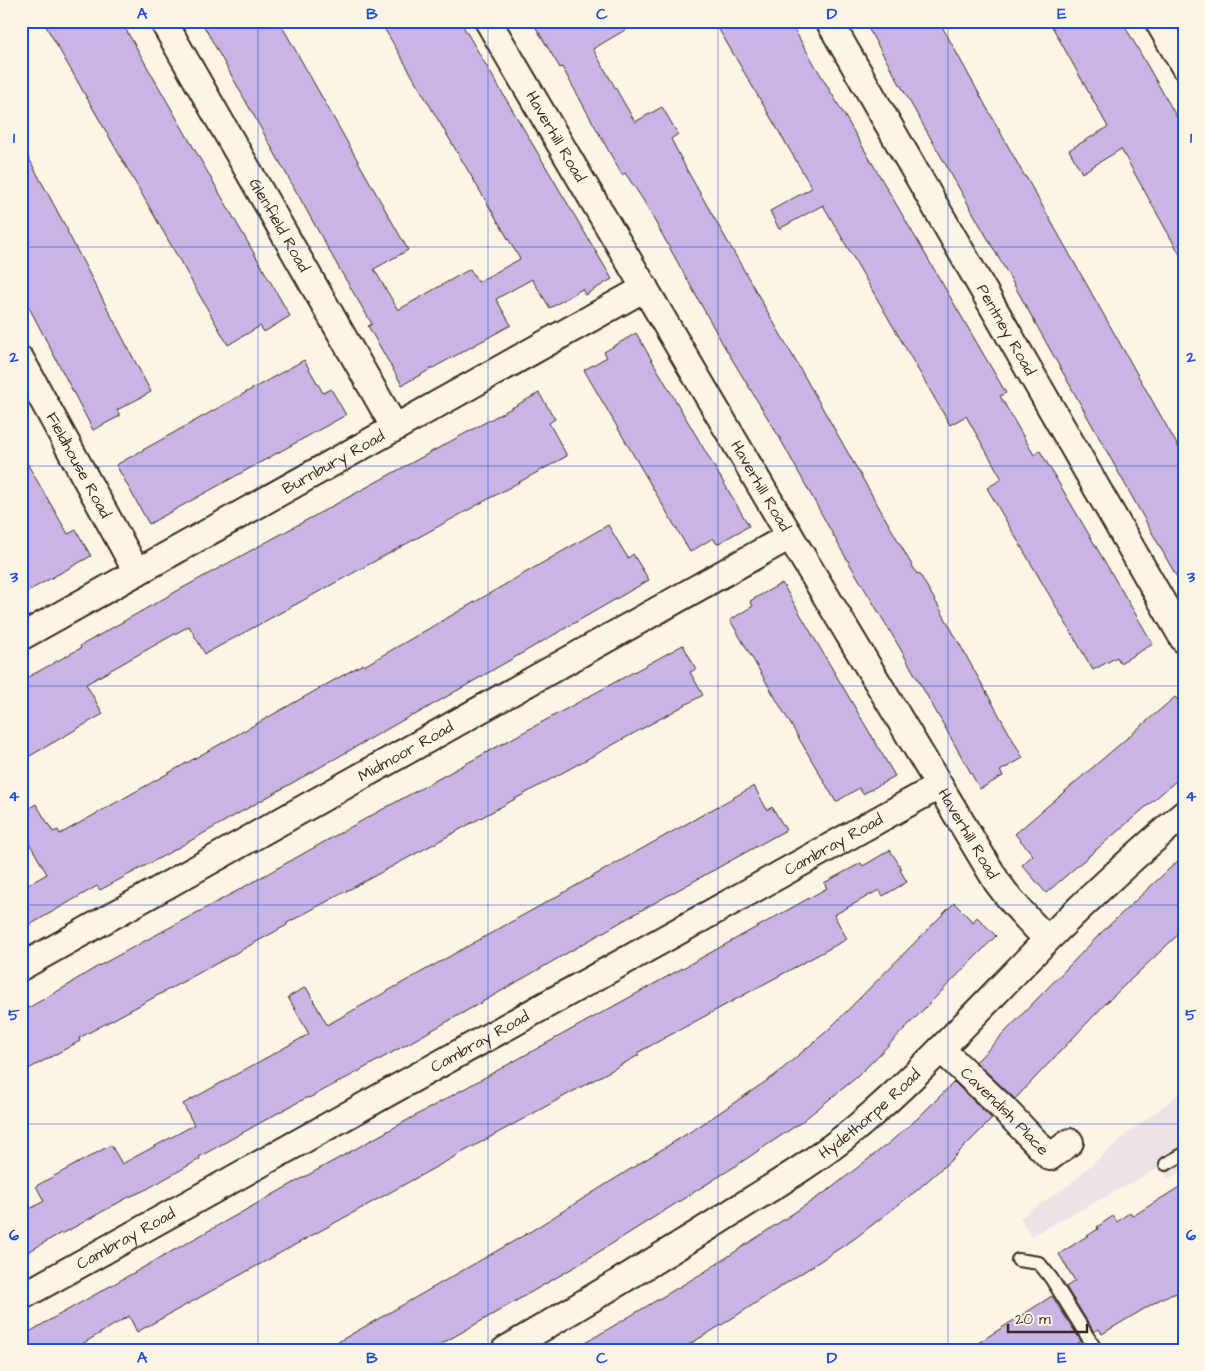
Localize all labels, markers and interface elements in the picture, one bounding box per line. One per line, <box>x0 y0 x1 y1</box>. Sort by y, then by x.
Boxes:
text: A <box>137 3 148 25</box>
text: B <box>366 3 378 25</box>
text: C <box>596 3 608 25</box>
text: D <box>827 3 838 25</box>
text: E <box>1057 3 1067 25</box>
street label: Haverhill Road <box>520 87 591 186</box>
text: 1 <box>13 127 16 149</box>
text: 1 <box>1190 127 1193 149</box>
street label: Glenfield Road <box>244 174 315 276</box>
street label: Pentney Road <box>971 280 1041 379</box>
text: 2 <box>8 346 19 368</box>
text: 2 <box>1185 346 1196 368</box>
street label: Fieldhouse Road <box>41 408 117 522</box>
street label: Burnbury Road <box>278 425 389 500</box>
street label: Haverhill Road <box>725 436 796 536</box>
text: 3 <box>9 566 19 588</box>
text: 3 <box>1186 566 1196 588</box>
street label: Midmoor Road <box>354 716 457 787</box>
street label: Haverhill Road <box>932 784 1004 883</box>
text: 4 <box>9 785 20 807</box>
text: 4 <box>1186 785 1197 807</box>
street label: Cambray Road <box>780 808 887 881</box>
text: 5 <box>8 1004 20 1026</box>
text: 5 <box>1185 1004 1197 1026</box>
street label: Cambray Road <box>426 1005 533 1078</box>
street label: Cavendish Place <box>955 1062 1054 1161</box>
street label: Hydethorpe Road <box>814 1064 925 1164</box>
street label: Cambray Road <box>73 1202 179 1275</box>
text: 6 <box>9 1224 19 1246</box>
text: 6 <box>1186 1224 1196 1246</box>
scale bar <box>1008 1301 1086 1333</box>
text: 20 m <box>1015 1309 1051 1330</box>
text: A <box>137 1347 148 1369</box>
text: B <box>366 1347 378 1369</box>
text: C <box>596 1347 608 1369</box>
text: D <box>827 1347 838 1369</box>
text: E <box>1057 1347 1067 1369</box>

